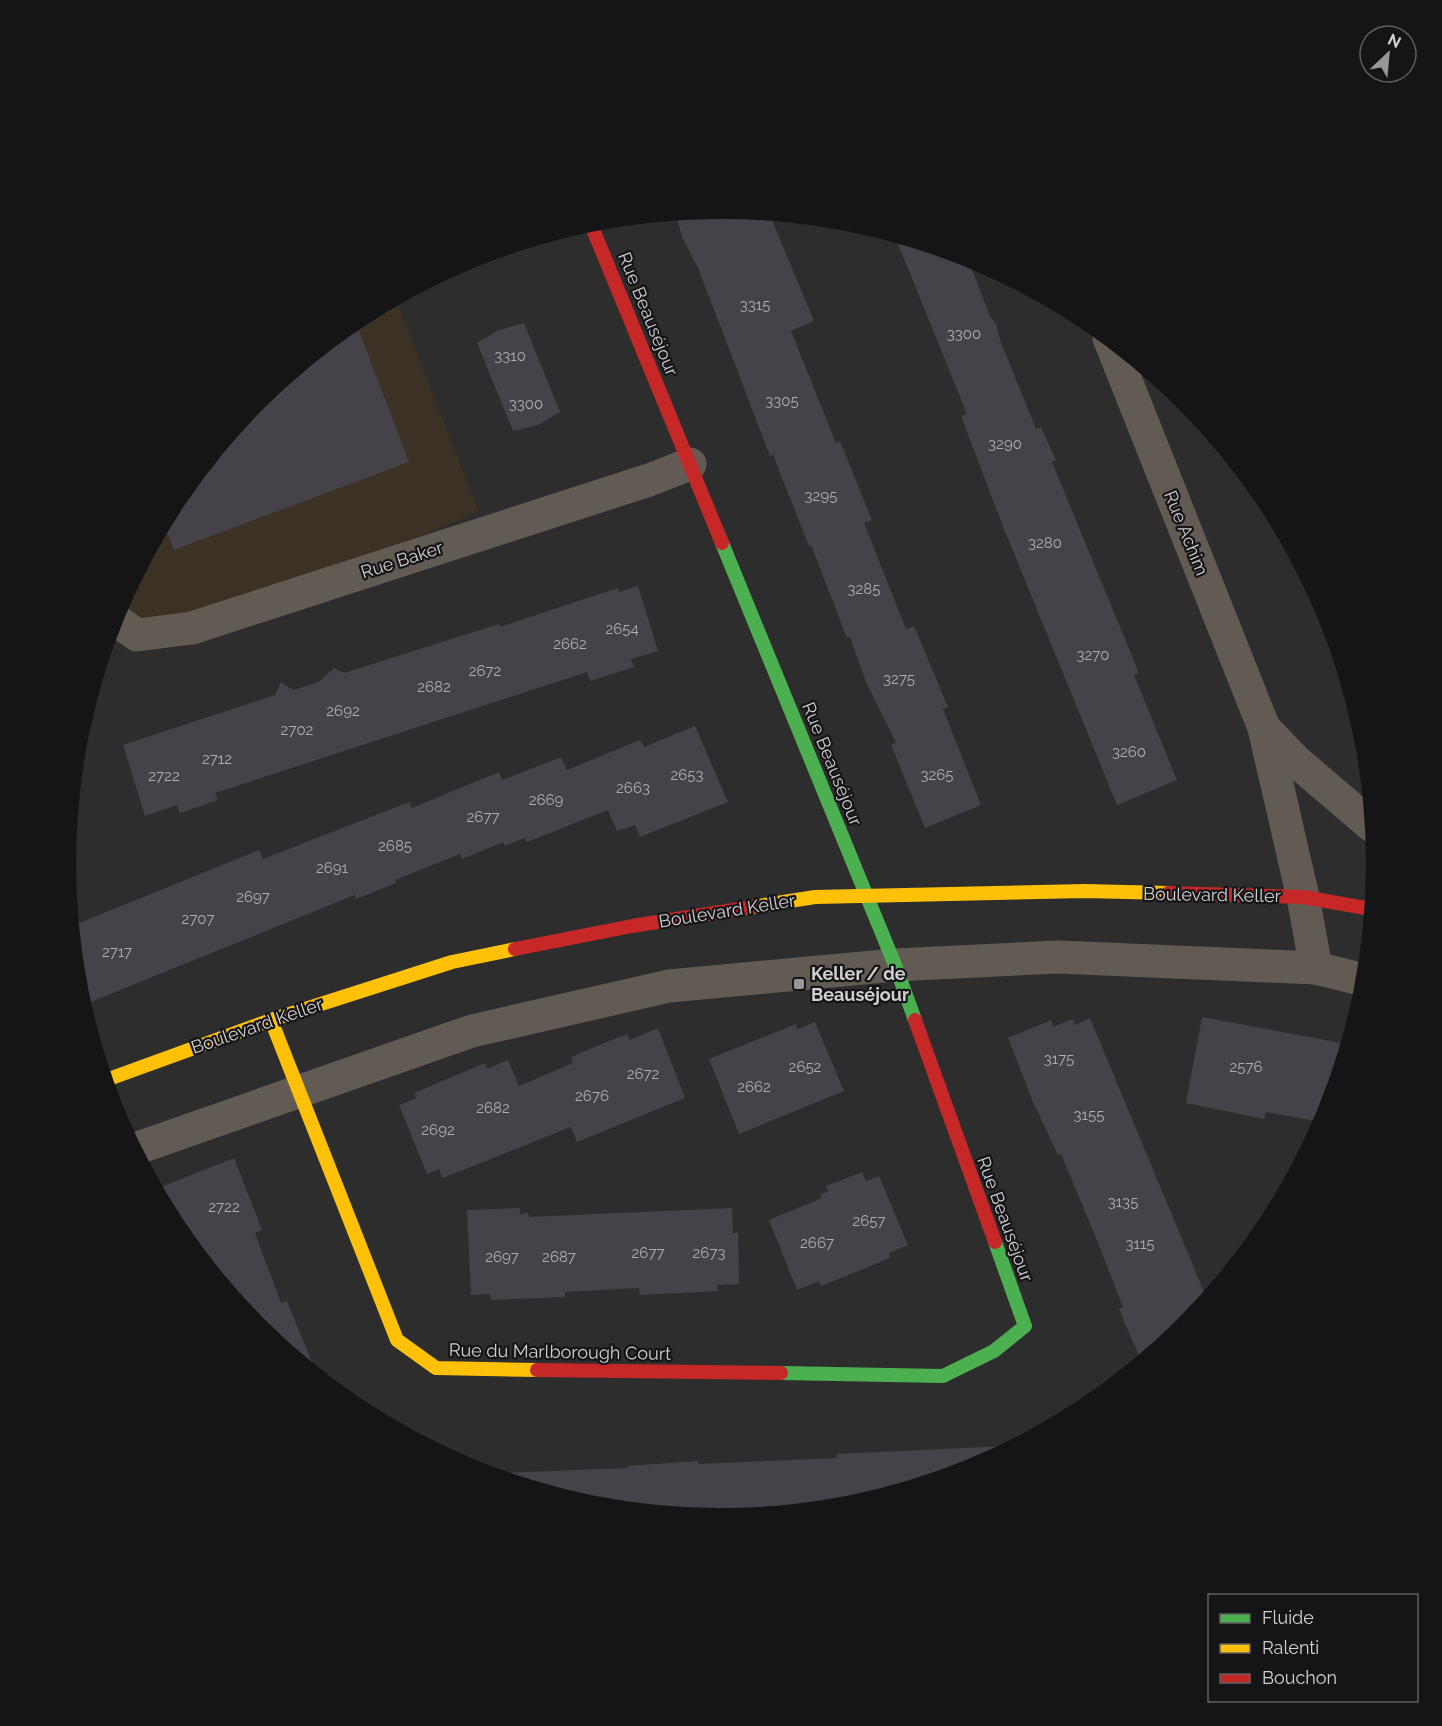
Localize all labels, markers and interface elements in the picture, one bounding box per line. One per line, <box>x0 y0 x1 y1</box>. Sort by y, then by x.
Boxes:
north arrow <box>1358 24 1418 84</box>
text: N <box>1385 30 1404 52</box>
street label: Rue Beauséjour <box>614 249 683 379</box>
house number: 3315 <box>740 296 770 314</box>
house number: 3300 <box>947 325 981 343</box>
house number: 3310 <box>494 347 526 365</box>
house number: 3305 <box>765 392 799 410</box>
house number: 3300 <box>509 395 543 413</box>
house number: 3290 <box>988 435 1022 453</box>
house number: 3295 <box>805 487 837 505</box>
street label: Rue Achim <box>1160 487 1213 578</box>
house number: 3280 <box>1028 534 1062 552</box>
street label: Rue Baker <box>358 536 446 583</box>
house number: 3285 <box>848 580 880 598</box>
house number: 2654 <box>605 620 639 638</box>
house number: 2662 <box>553 635 587 653</box>
house number: 3270 <box>1077 646 1109 664</box>
house number: 2672 <box>469 662 502 680</box>
house number: 3275 <box>883 670 915 688</box>
house number: 2682 <box>417 678 451 696</box>
street label: Rue Beauséjour <box>798 699 867 829</box>
house number: 2692 <box>326 702 360 720</box>
house number: 2702 <box>281 721 314 739</box>
house number: 3260 <box>1112 743 1146 761</box>
house number: 2712 <box>202 750 232 768</box>
house number: 2653 <box>670 766 704 784</box>
house number: 3265 <box>920 766 954 784</box>
house number: 2722 <box>148 767 180 785</box>
house number: 2663 <box>616 779 650 797</box>
house number: 2669 <box>529 791 564 809</box>
house number: 2677 <box>467 808 499 826</box>
house number: 2685 <box>378 837 412 855</box>
house number: 2691 <box>316 859 349 877</box>
street label: Boulevard Keller <box>1143 883 1282 906</box>
house number: 2697 <box>236 888 270 906</box>
street label: Boulevard Keller <box>657 889 797 932</box>
house number: 2707 <box>182 910 214 928</box>
house number: 2717 <box>102 943 132 961</box>
place label: Keller / de Beauséjour <box>811 963 909 1005</box>
marker: Keller / de Beauséjour <box>792 977 806 991</box>
street label: Boulevard Keller <box>188 993 326 1058</box>
house number: 3175 <box>1044 1050 1074 1068</box>
house number: 2652 <box>789 1058 822 1076</box>
house number: 2576 <box>1229 1058 1263 1076</box>
house number: 2672 <box>627 1065 660 1083</box>
house number: 2662 <box>737 1078 771 1096</box>
house number: 2676 <box>575 1087 609 1105</box>
house number: 2682 <box>476 1099 510 1117</box>
house number: 3155 <box>1074 1106 1104 1124</box>
house number: 2692 <box>421 1121 455 1139</box>
street label: Rue Beauséjour <box>973 1153 1038 1285</box>
house number: 3135 <box>1108 1193 1138 1211</box>
house number: 2722 <box>208 1198 240 1216</box>
house number: 2657 <box>852 1212 886 1230</box>
house number: 2667 <box>800 1234 834 1252</box>
house number: 3115 <box>1125 1235 1155 1253</box>
house number: 2677 <box>632 1244 664 1262</box>
house number: 2673 <box>693 1244 725 1262</box>
house number: 2697 <box>485 1248 519 1266</box>
house number: 2687 <box>542 1248 576 1266</box>
street label: Rue du Marlborough Court <box>449 1339 671 1364</box>
legend <box>1208 1594 1418 1702</box>
text: Fluide <box>1262 1607 1314 1628</box>
text: Ralenti <box>1262 1637 1319 1658</box>
text: Bouchon <box>1262 1667 1337 1688</box>

